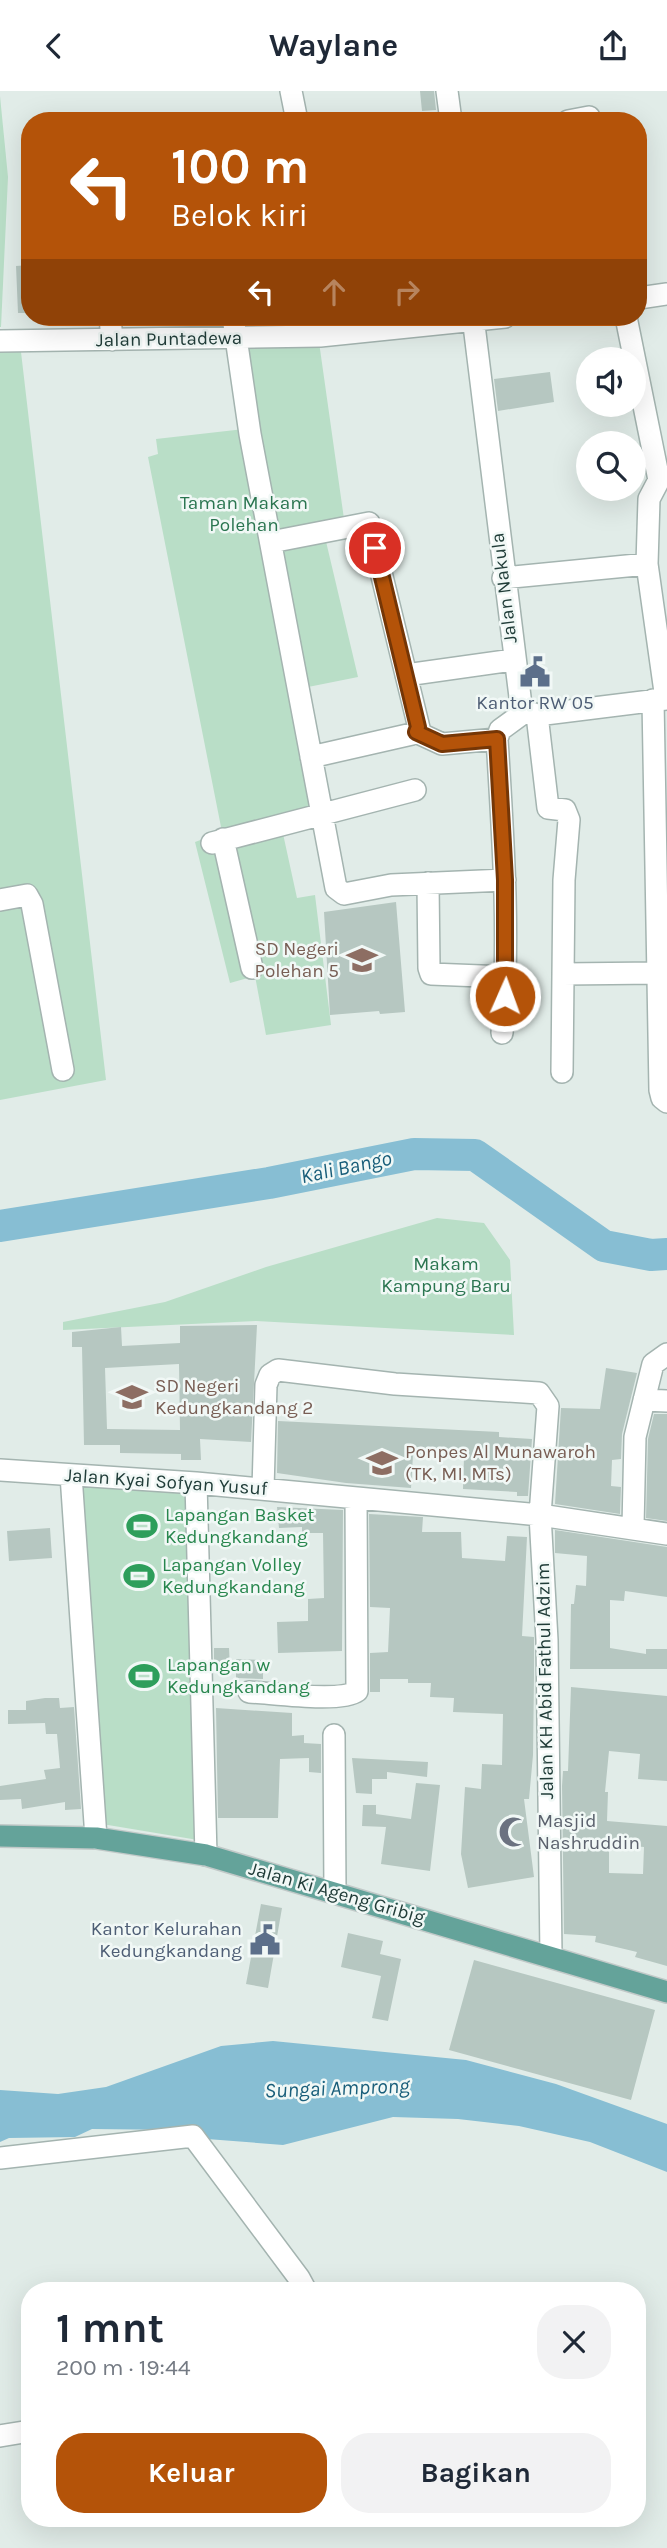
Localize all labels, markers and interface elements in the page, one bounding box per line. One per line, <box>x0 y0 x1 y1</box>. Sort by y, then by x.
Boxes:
icon: back <box>35 27 73 65</box>
text: Waylane <box>269 27 398 64</box>
icon: share <box>594 27 632 65</box>
text: 100 m <box>171 138 309 195</box>
icon: left <box>56 140 147 231</box>
text: Belok kiri <box>171 197 308 234</box>
icon: left <box>242 273 280 311</box>
icon: ahead <box>315 273 353 311</box>
icon: right <box>388 273 426 311</box>
street label: Jalan Puntadewa <box>96 327 242 351</box>
map controls <box>576 347 646 501</box>
button: sound <box>576 347 646 417</box>
button: search <box>576 431 646 501</box>
park label: Taman Makam Polehan <box>180 492 308 536</box>
pin <box>345 518 405 578</box>
icon: arrive <box>356 529 394 567</box>
street label: Jalan Nakula <box>486 531 522 645</box>
public building icon: Kantor RW 05 <box>518 655 552 689</box>
place label: Kantor RW 05 <box>476 692 594 714</box>
place label: SD Negeri Polehan 5 <box>254 938 339 982</box>
school or university icon: SD Negeri Polehan 5 <box>345 943 379 977</box>
position arrow <box>468 959 542 1033</box>
water label: Kali Bango <box>298 1146 394 1188</box>
park label: Makam Kampung Baru <box>381 1253 511 1297</box>
place label: SD Negeri Kedungkandang 2 <box>155 1375 313 1419</box>
school or university icon: SD Negeri Kedungkandang 2 <box>115 1380 149 1414</box>
place label: Ponpes Al Munawaroh (TK, MI, MTs) <box>405 1441 596 1485</box>
school or university icon: Ponpes Al Munawaroh (TK, MI, MTs) <box>365 1446 399 1480</box>
street label: Jalan Kyai Sofyan Yusuf <box>64 1464 269 1500</box>
place label: Lapangan Basket Kedungkandang <box>165 1504 314 1548</box>
sports icon: Lapangan Basket Kedungkandang <box>125 1509 159 1543</box>
place label: Lapangan Volley Kedungkandang <box>162 1554 305 1598</box>
sports icon: Lapangan Volley Kedungkandang <box>122 1559 156 1593</box>
street label: Jalan KH Abid Fathul Adzim <box>532 1562 558 1800</box>
place label: Lapangan w Kedungkandang <box>167 1654 310 1698</box>
sports icon: Lapangan w Kedungkandang <box>127 1659 161 1693</box>
place label: Masjid Nashruddin <box>537 1810 640 1854</box>
mosque icon: Masjid Nashruddin <box>497 1815 531 1849</box>
street label: Jalan Ki Ageng Gribig <box>246 1857 428 1929</box>
place label: Kantor Kelurahan Kedungkandang <box>91 1918 242 1962</box>
public building icon: Kantor Kelurahan Kedungkandang <box>248 1923 282 1957</box>
water label: Sungai Amprong <box>264 2073 411 2103</box>
text: 1 mnt <box>56 2303 164 2353</box>
button: close <box>537 2305 611 2379</box>
text: 200 m · 19:44 <box>56 2354 191 2381</box>
button: Keluar <box>56 2433 327 2513</box>
button: Bagikan <box>341 2433 611 2513</box>

